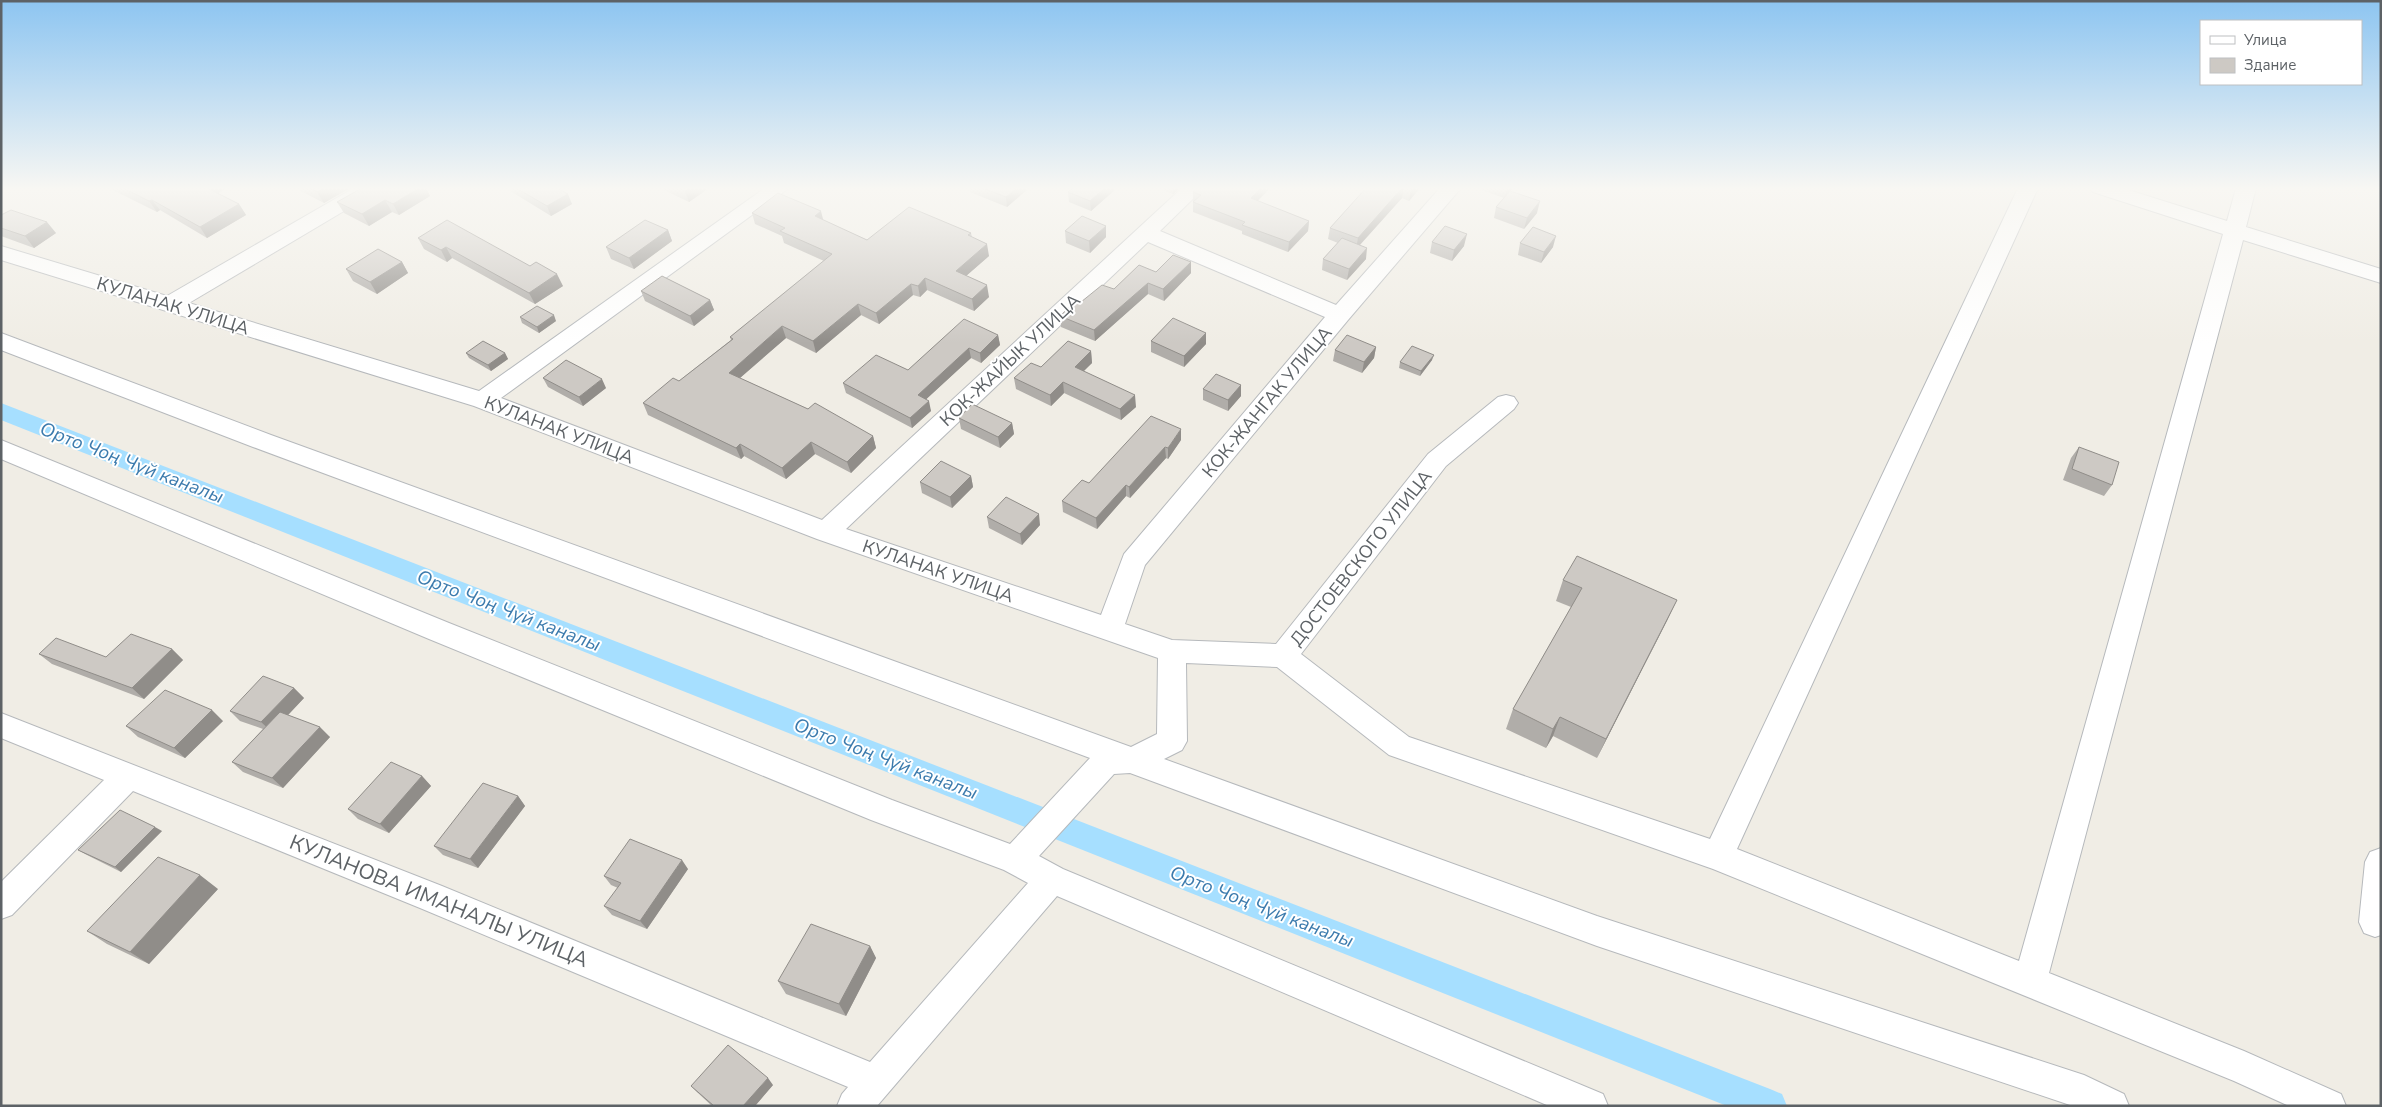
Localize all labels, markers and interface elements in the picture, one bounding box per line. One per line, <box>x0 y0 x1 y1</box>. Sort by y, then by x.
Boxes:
legend <box>2200 20 2362 85</box>
text: Улица <box>2243 30 2287 50</box>
text: Здание <box>2244 55 2296 75</box>
street label: КУЛАНАК УЛИЦА <box>94 271 252 341</box>
street label: КОК-ЖАЙЫК УЛИЦА <box>935 288 1085 432</box>
street label: КОК-ЖАНГАК УЛИЦА <box>1197 321 1337 483</box>
street label: КУЛАНАК УЛИЦА <box>481 390 637 470</box>
water label: Орто Чоң Чүй каналы <box>36 416 227 510</box>
street label: ДОСТОЕВСКОГО УЛИЦА <box>1285 465 1437 651</box>
street label: КУЛАНАК УЛИЦА <box>859 534 1017 608</box>
water label: Орто Чоң Чүй каналы <box>413 564 604 658</box>
water label: Орто Чоң Чүй каналы <box>790 712 981 806</box>
street label: КУЛАНОВА ИМАНАЛЫ УЛИЦА <box>285 828 593 974</box>
water label: Орто Чоң Чүй каналы <box>1166 860 1357 954</box>

